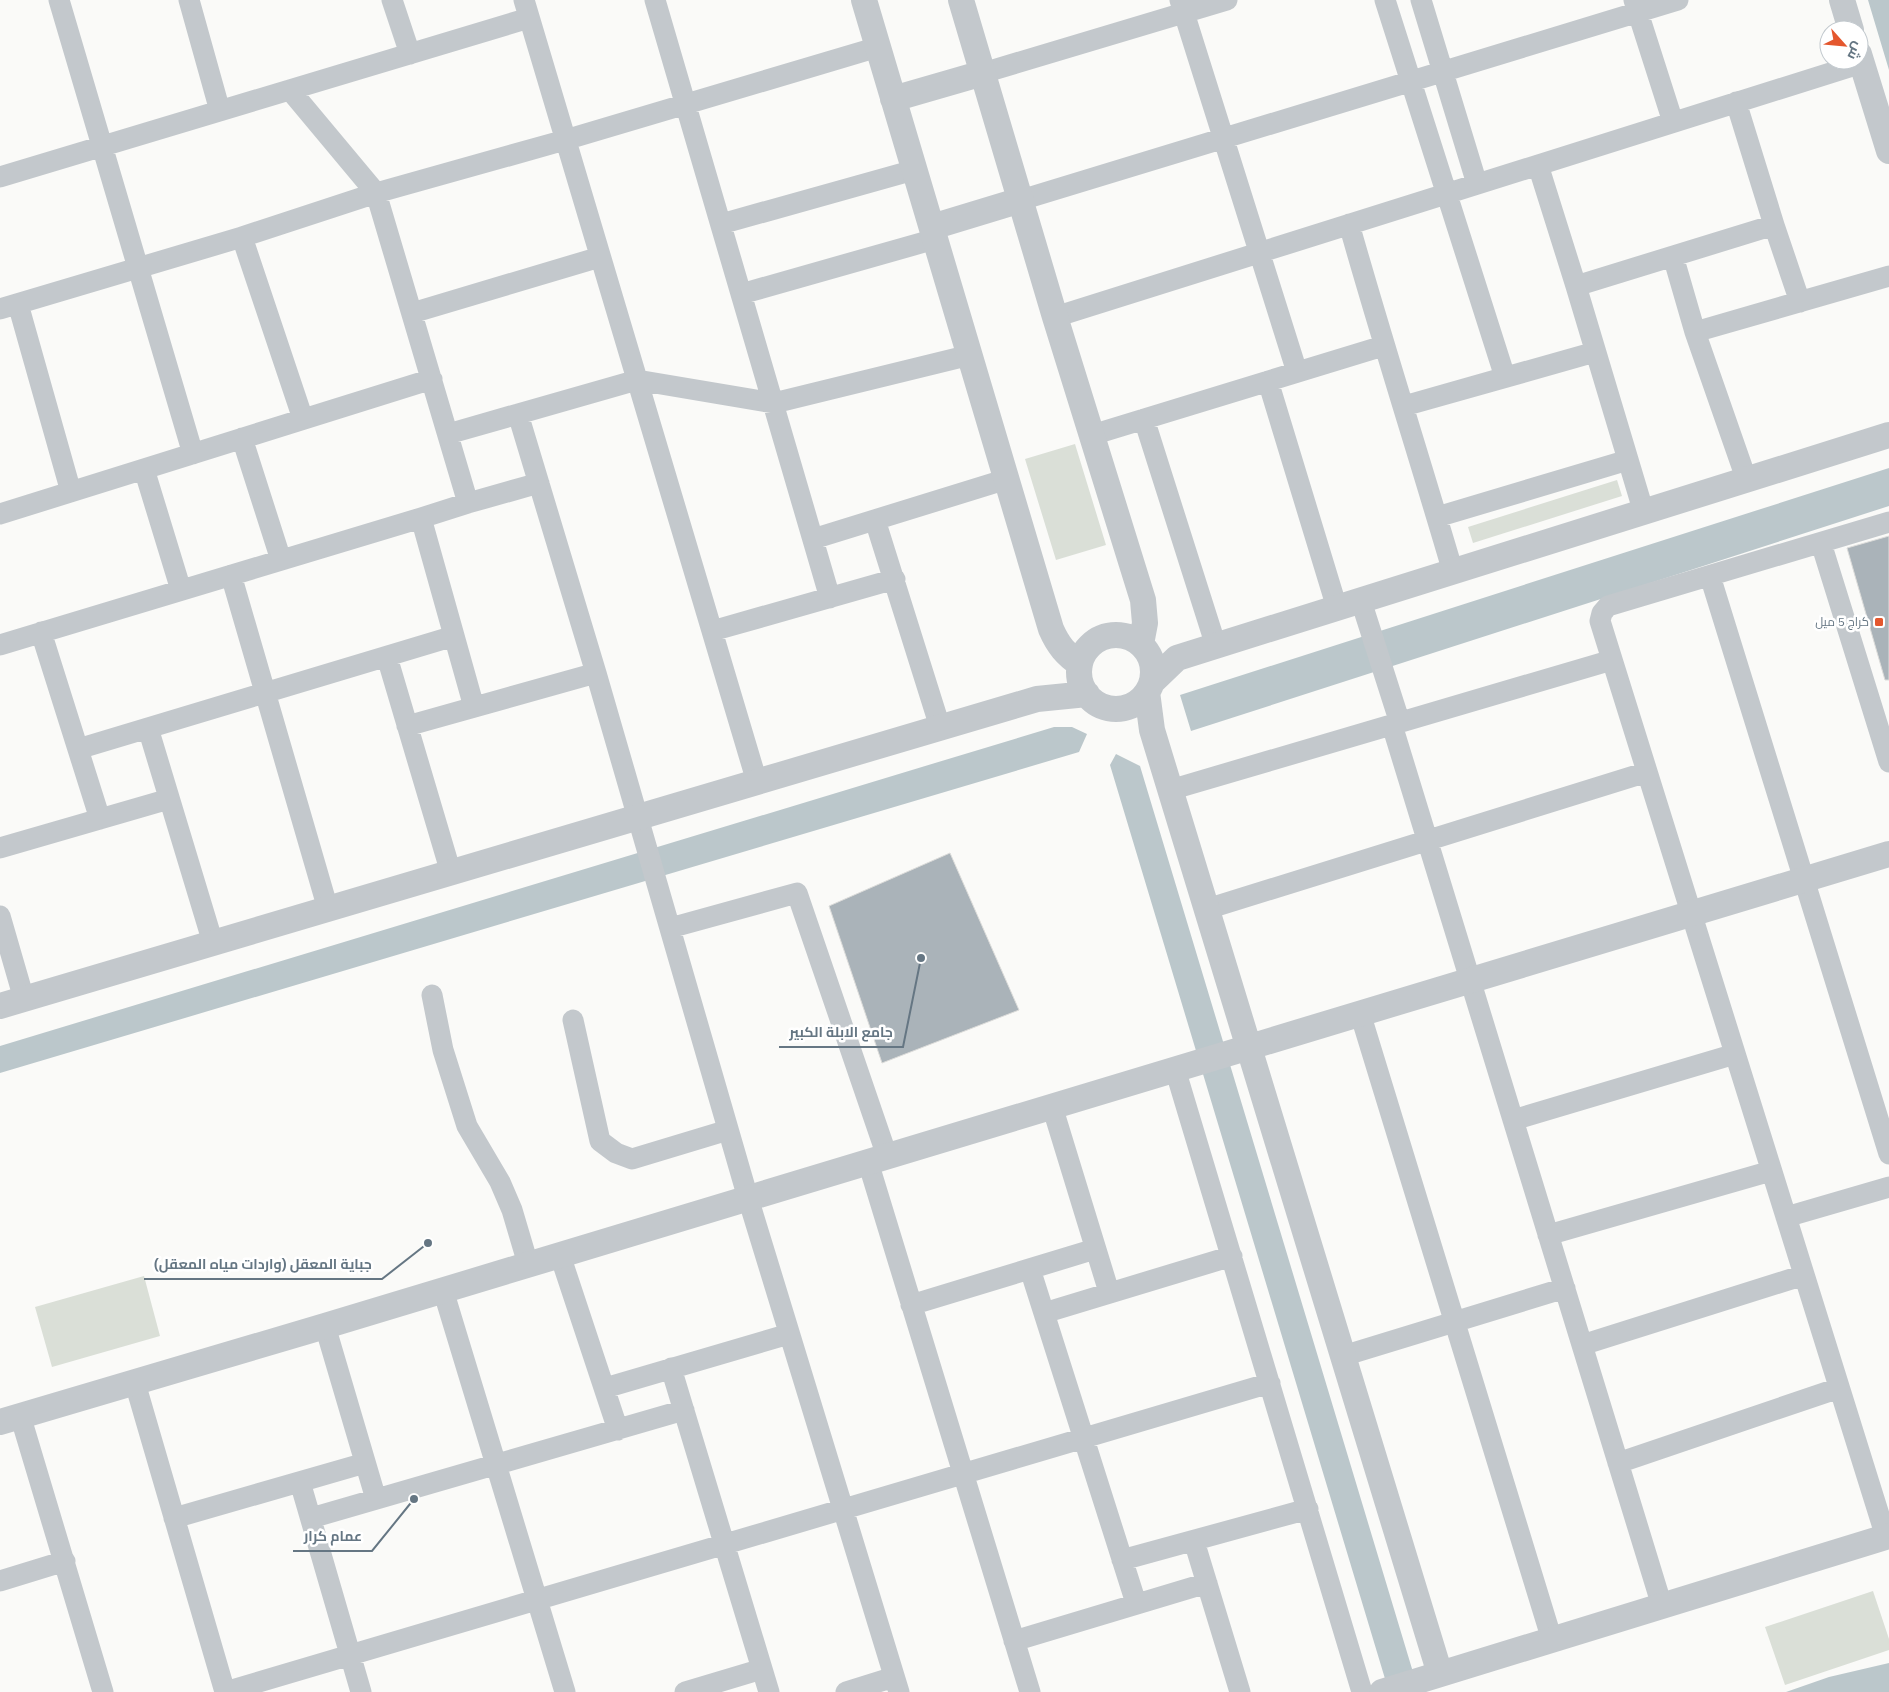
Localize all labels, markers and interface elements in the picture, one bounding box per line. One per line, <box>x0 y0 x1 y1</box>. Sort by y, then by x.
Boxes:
north arrow <box>1819 20 1869 70</box>
text: ش <box>1843 39 1868 63</box>
place label: كراج 5 ميل <box>1815 614 1869 630</box>
marker: كراج 5 ميل <box>1873 616 1885 628</box>
callout: جامع الابلة الكبير <box>779 1018 903 1047</box>
text: جامع الابلة الكبير <box>788 1023 893 1042</box>
callout: جباية المعقل (واردات مياه المعقل) <box>144 1250 382 1279</box>
text: جباية المعقل (واردات مياه المعقل) <box>154 1255 372 1273</box>
callout: عمام كرار <box>293 1522 372 1551</box>
text: عمام كرار <box>303 1527 362 1546</box>

